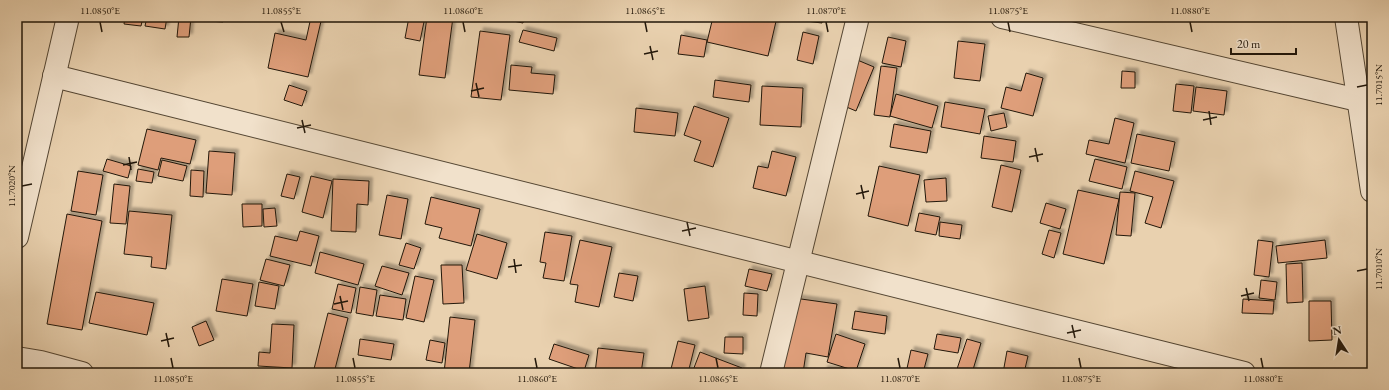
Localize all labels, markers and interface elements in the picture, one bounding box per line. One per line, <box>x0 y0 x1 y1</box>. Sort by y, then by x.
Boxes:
text: 11.0850°E <box>80 4 120 17</box>
text: 11.0855°E <box>261 4 301 17</box>
text: 11.0860°E <box>443 4 483 17</box>
text: 11.0865°E <box>625 4 665 17</box>
text: 11.0870°E <box>806 4 846 17</box>
text: 11.0875°E <box>988 4 1028 17</box>
text: 11.0880°E <box>1170 4 1210 17</box>
scale bar <box>1231 30 1296 56</box>
text: 20 m <box>1237 36 1261 52</box>
text: 11.7015°N <box>1372 64 1385 106</box>
text: 11.7020°N <box>5 165 18 207</box>
text: 11.7010°N <box>1372 248 1385 290</box>
north arrow <box>1319 320 1359 360</box>
text: N <box>1331 322 1343 338</box>
text: 11.0850°E <box>153 372 193 385</box>
text: 11.0855°E <box>335 372 375 385</box>
text: 11.0860°E <box>517 372 557 385</box>
text: 11.0865°E <box>698 372 738 385</box>
text: 11.0870°E <box>880 372 920 385</box>
text: 11.0875°E <box>1061 372 1101 385</box>
text: 11.0880°E <box>1243 372 1283 385</box>

